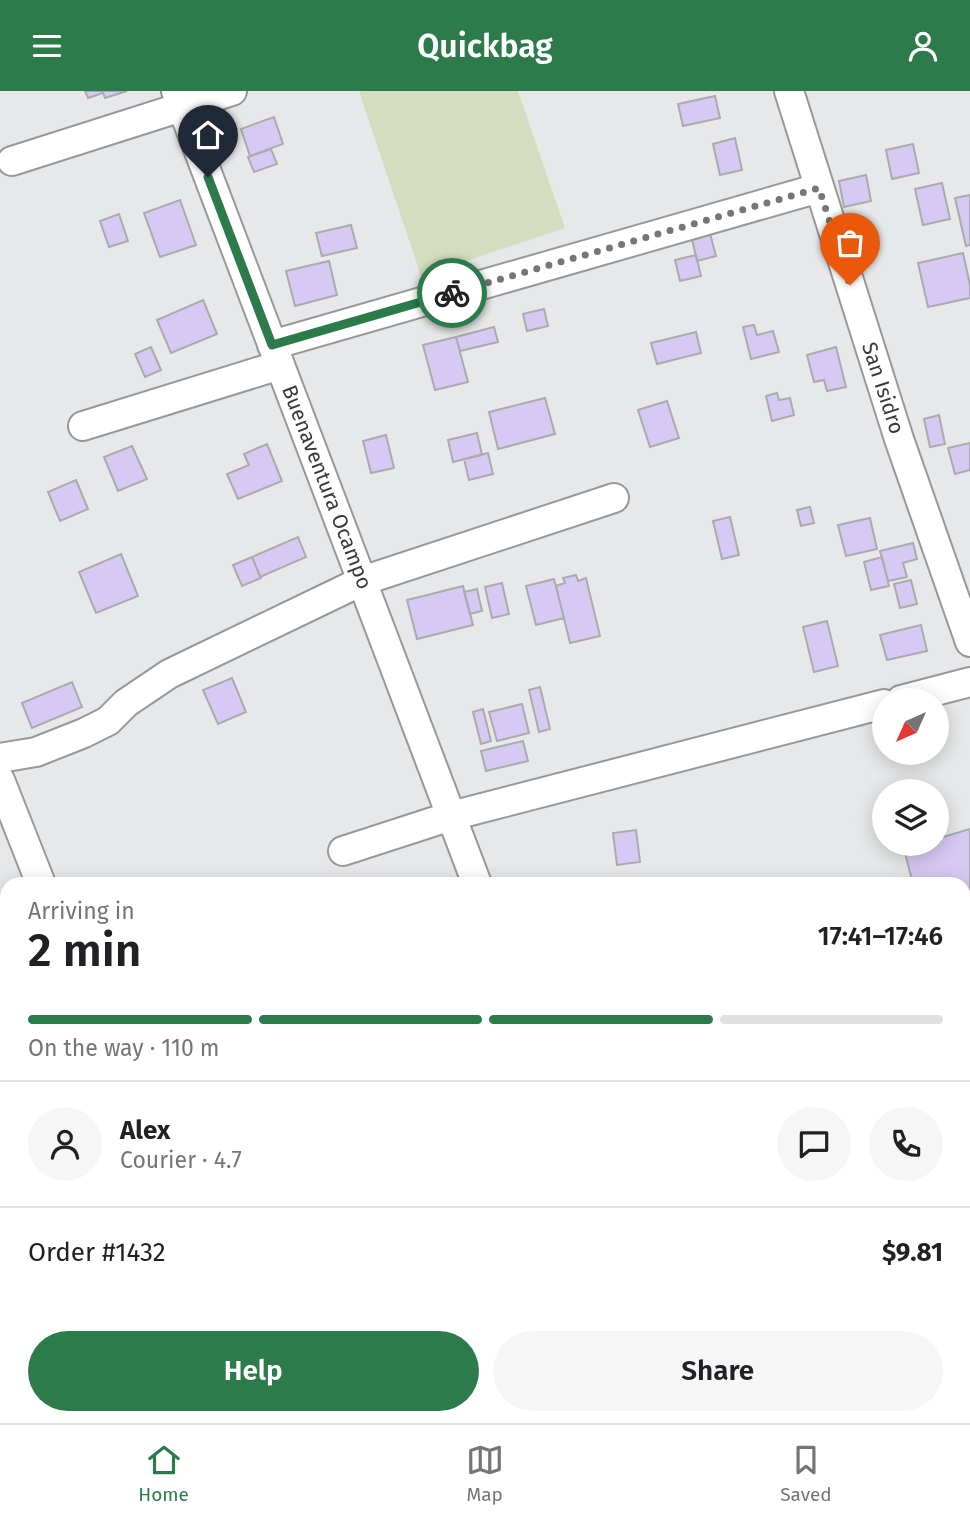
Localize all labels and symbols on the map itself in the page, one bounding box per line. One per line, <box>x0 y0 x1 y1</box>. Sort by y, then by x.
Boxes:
pin <box>178 105 238 177</box>
pin <box>820 213 880 285</box>
courier <box>417 258 487 328</box>
street label: San Isidro <box>856 339 910 437</box>
street label: Buenaventura Ocampo <box>276 381 378 593</box>
north arrow <box>872 688 948 765</box>

